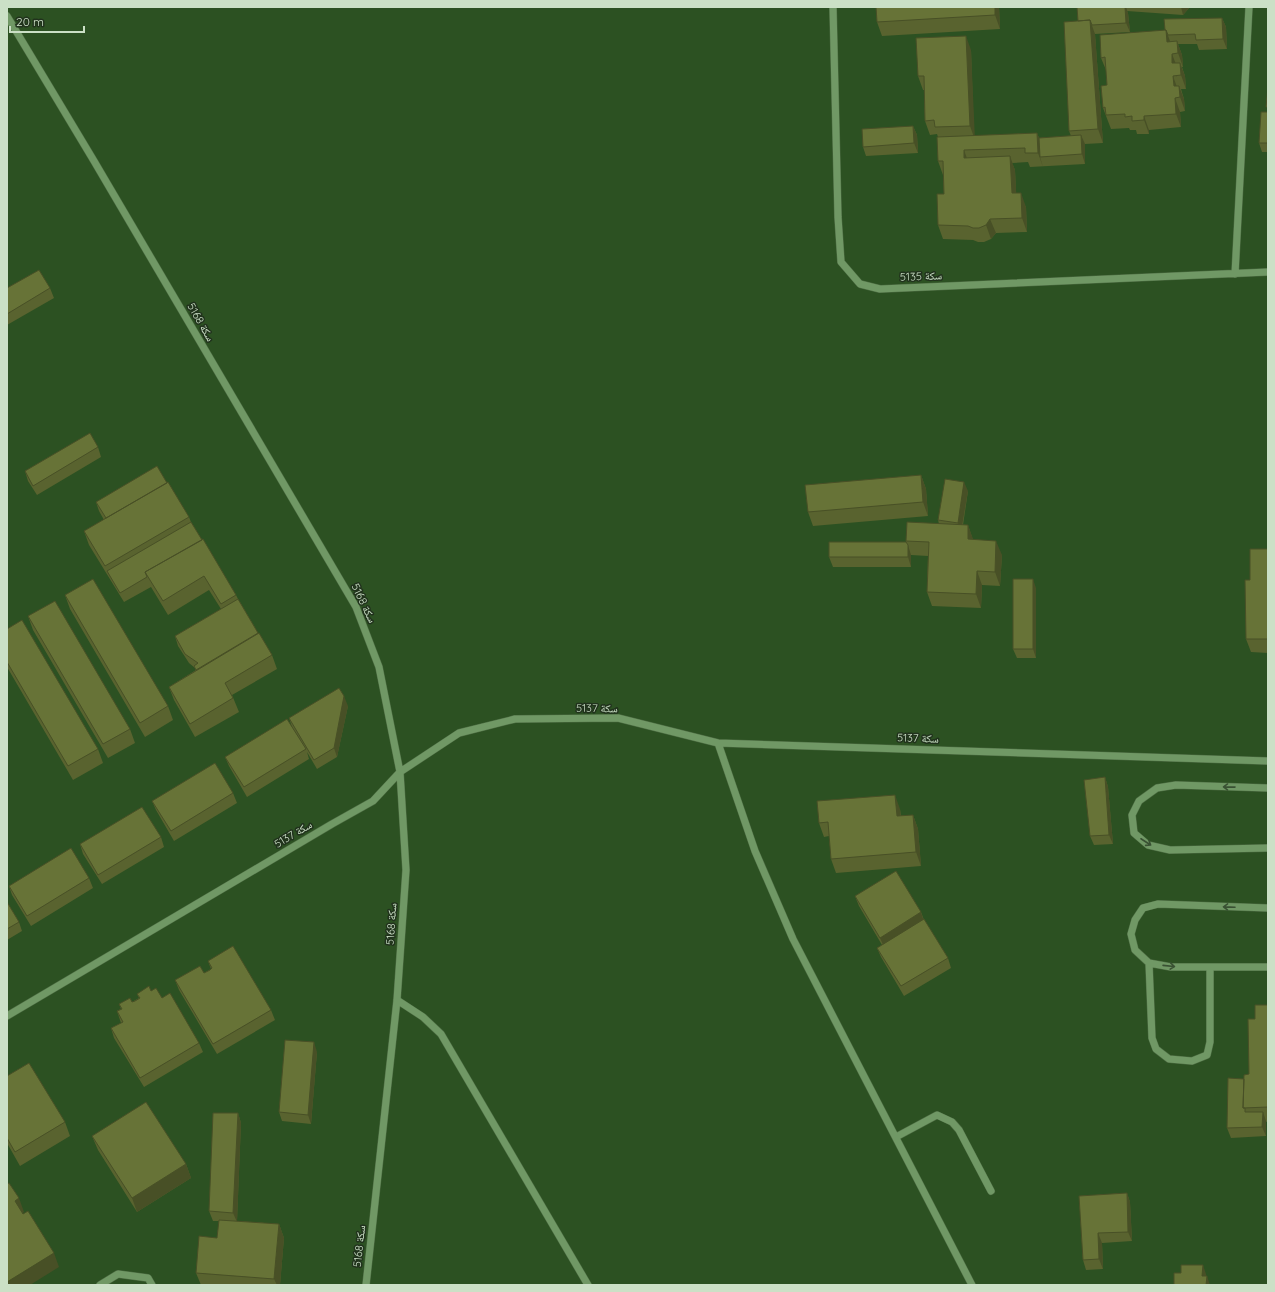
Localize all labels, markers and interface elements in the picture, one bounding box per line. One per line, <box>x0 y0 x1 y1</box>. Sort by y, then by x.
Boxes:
scale bar <box>10 8 84 34</box>
text: 20 m <box>16 14 44 29</box>
street label: سكة 5135 <box>900 268 942 284</box>
street label: سكة 5168 <box>184 300 218 344</box>
street label: سكة 5168 <box>348 581 380 625</box>
street label: سكة 5137 <box>576 701 618 715</box>
street label: سكة 5137 <box>897 730 939 746</box>
one-way arrow <box>1223 783 1236 791</box>
street label: سكة 5137 <box>272 817 314 851</box>
one-way arrow <box>1140 838 1151 846</box>
street label: سكة 5168 <box>383 902 399 946</box>
one-way arrow <box>1223 903 1236 910</box>
one-way arrow <box>1162 963 1175 970</box>
street label: سكة 5168 <box>350 1224 368 1268</box>

